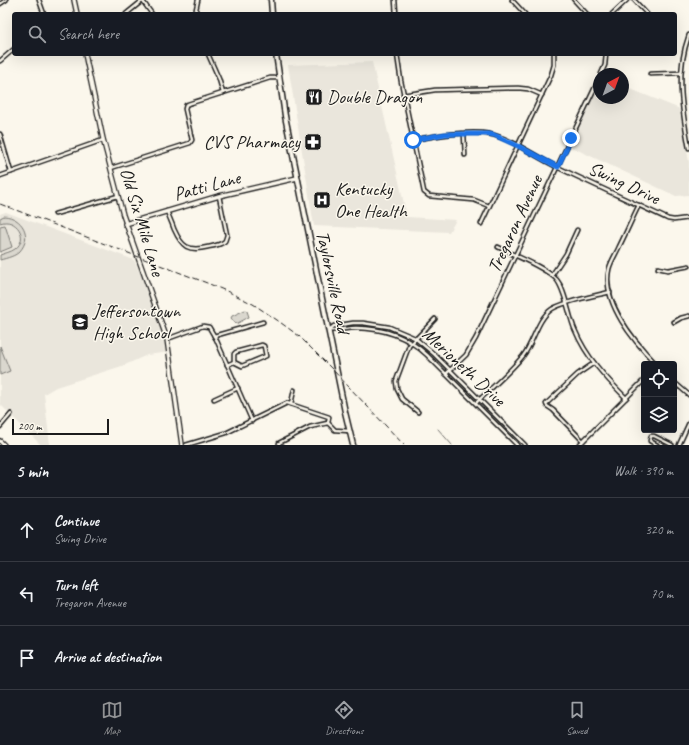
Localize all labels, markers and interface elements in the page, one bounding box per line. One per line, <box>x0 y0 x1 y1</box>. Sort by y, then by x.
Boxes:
search box <box>12 12 677 56</box>
icon: search <box>26 23 48 45</box>
text: Search here <box>58 25 119 44</box>
north arrow <box>593 68 629 104</box>
place label: Double Dragon <box>327 85 423 109</box>
restaurant icon: Double Dragon <box>304 87 324 107</box>
route end <box>562 129 580 147</box>
place label: CVS Pharmacy <box>204 130 302 154</box>
route start <box>404 131 422 149</box>
pharmacy icon: CVS Pharmacy <box>303 132 323 152</box>
street label: Swing Drive <box>585 156 665 211</box>
street label: Old Six Mile Lane <box>114 165 170 281</box>
street label: Patti Lane <box>171 165 245 206</box>
street label: Tregaron Avenue <box>482 170 549 277</box>
place label: Kentucky One Health <box>335 177 408 223</box>
hospital icon: Kentucky One Health <box>312 190 332 210</box>
street label: Taylorsville Road <box>310 229 356 339</box>
place label: Jeffersontown High School <box>92 299 182 345</box>
school or university icon: Jeffersontown High School <box>70 312 90 332</box>
street label: Merioneth Drive <box>417 322 512 413</box>
map controls <box>641 361 677 433</box>
button: locate <box>641 361 677 397</box>
button: layers <box>641 397 677 433</box>
scale bar <box>12 417 109 436</box>
text: 200 m <box>18 419 42 433</box>
text: 5 min <box>16 461 48 482</box>
text: Walk · 390 m <box>614 463 673 479</box>
text: Continue <box>54 512 99 531</box>
icon: ahead <box>16 519 38 541</box>
text: 320 m <box>645 522 673 538</box>
text: Swing Drive <box>54 531 106 547</box>
text: Turn left <box>54 576 97 595</box>
icon: left <box>16 583 38 605</box>
text: 70 m <box>651 586 673 602</box>
text: Tregaron Avenue <box>54 595 126 611</box>
icon: arrive <box>16 647 38 669</box>
text: Arrive at destination <box>54 648 161 667</box>
tab: Map <box>101 699 123 737</box>
tab: Directions <box>325 699 364 737</box>
tab: Saved <box>566 699 588 737</box>

